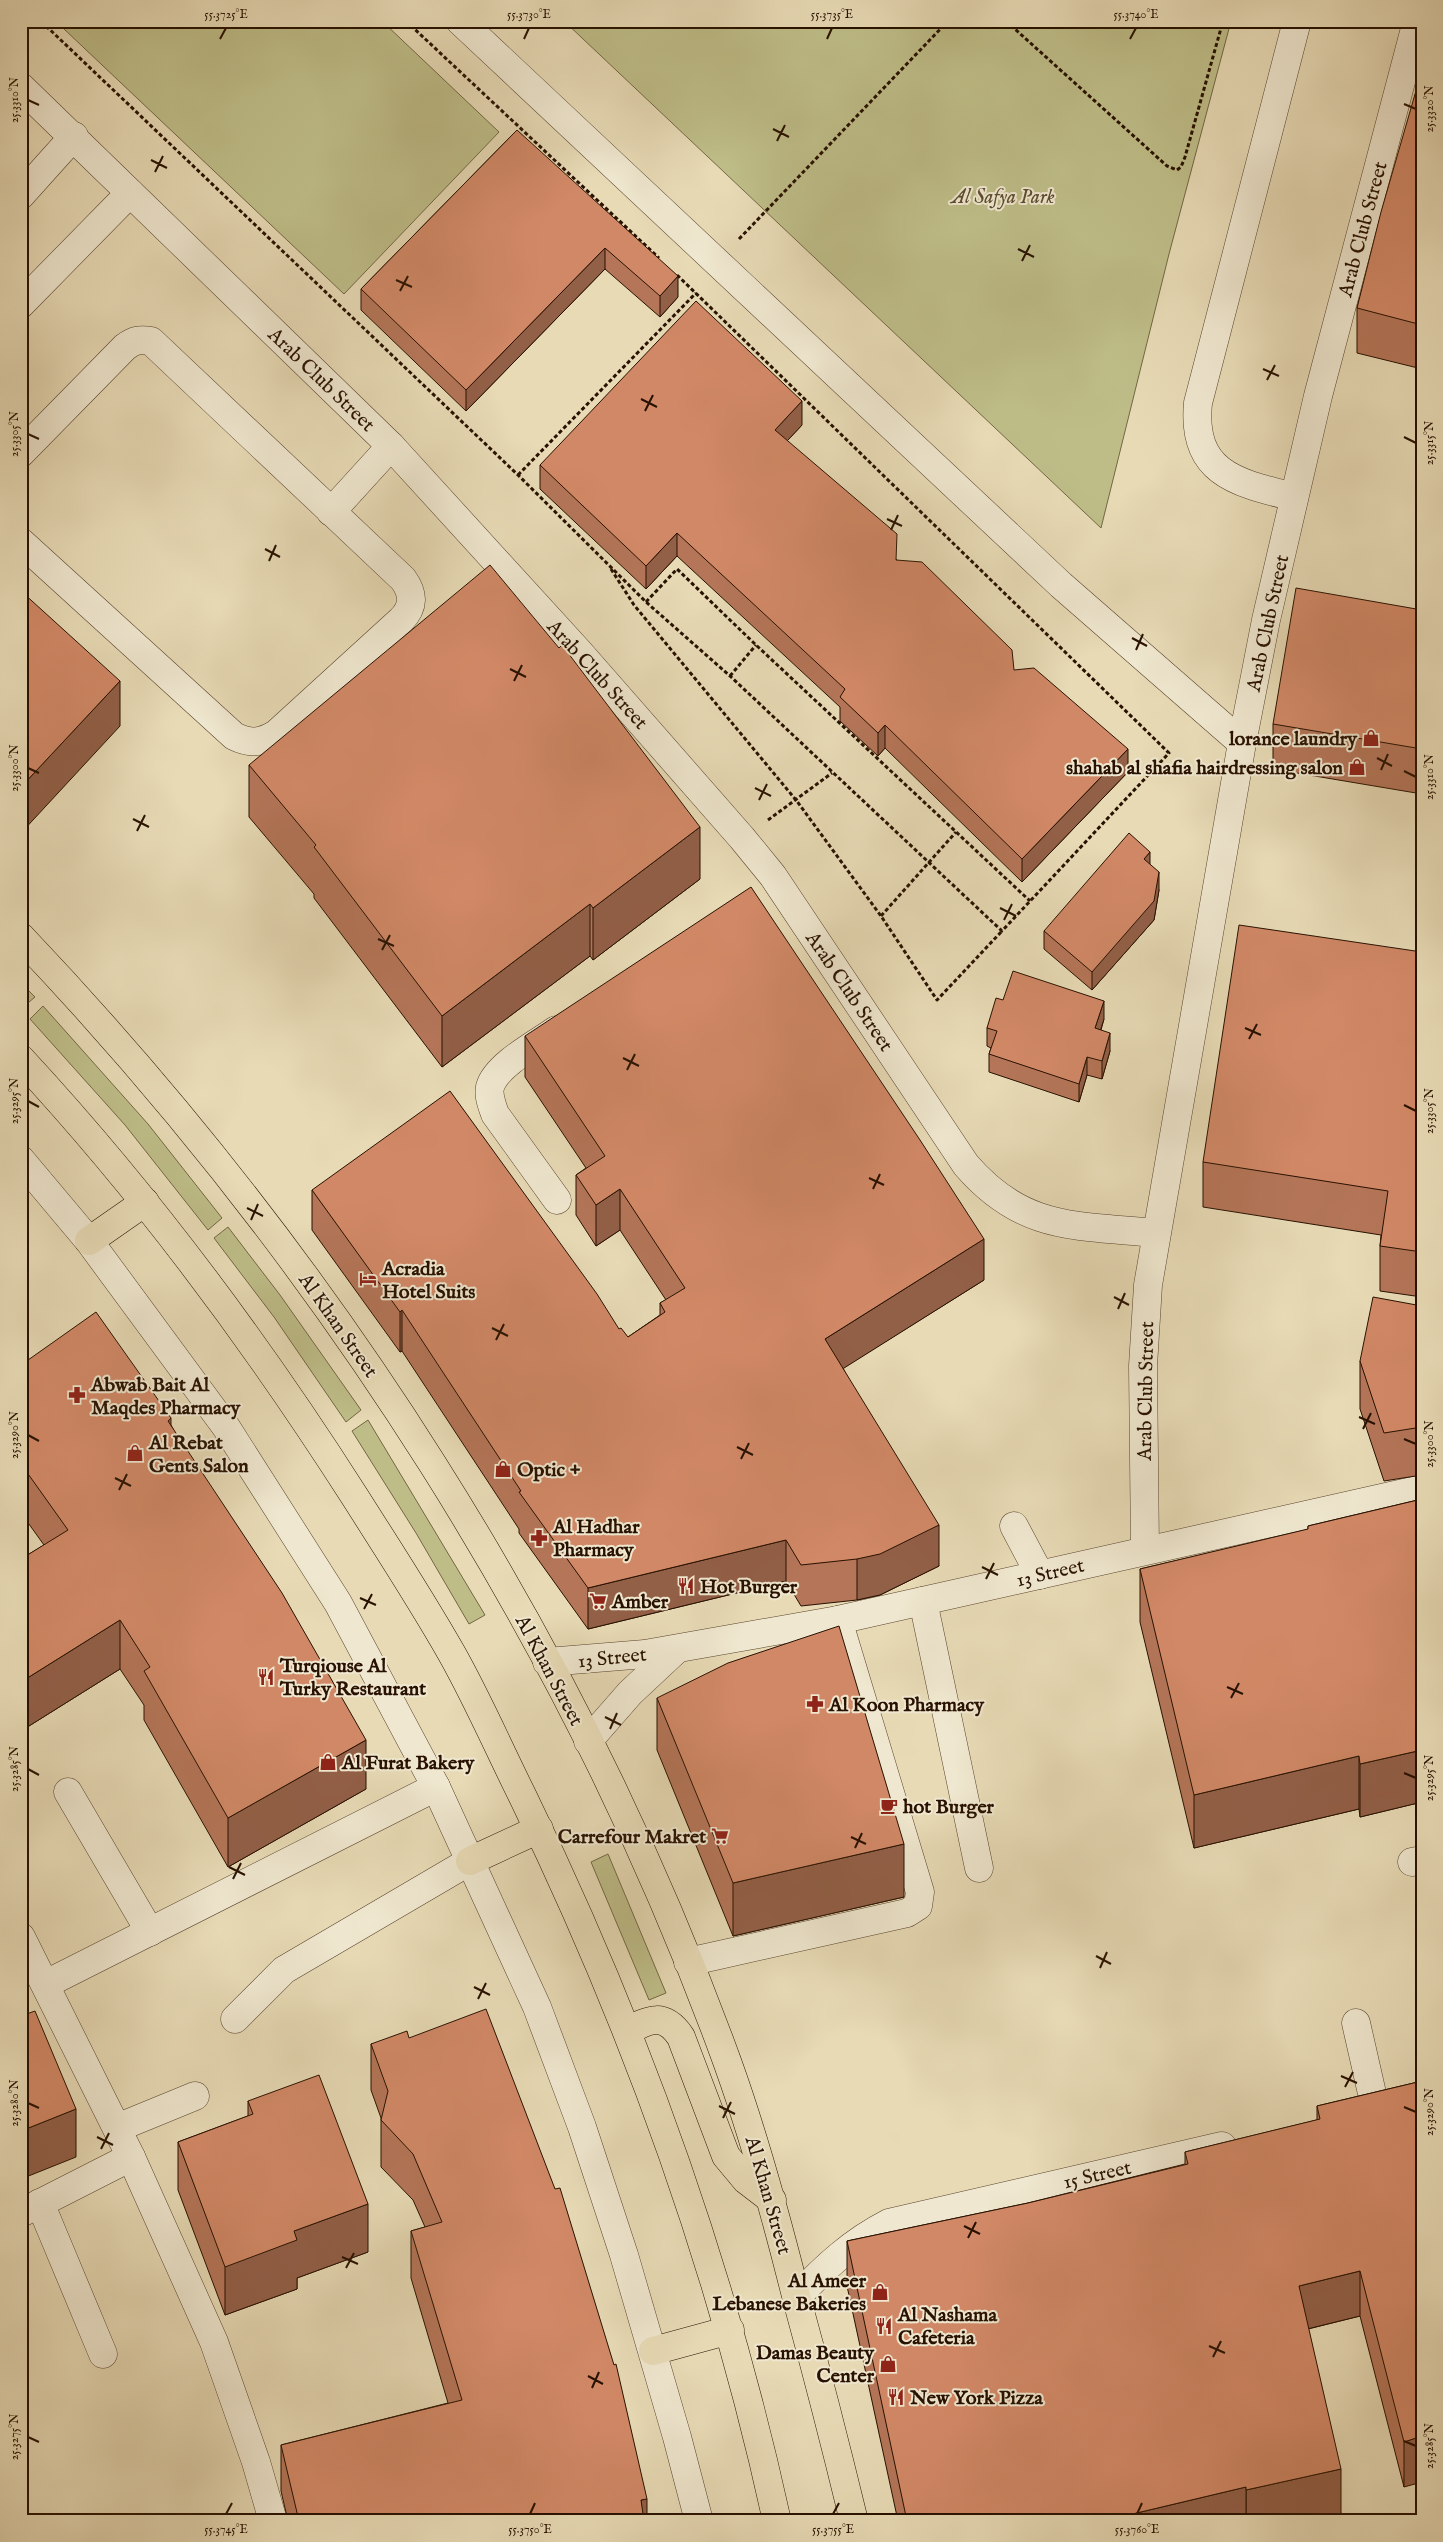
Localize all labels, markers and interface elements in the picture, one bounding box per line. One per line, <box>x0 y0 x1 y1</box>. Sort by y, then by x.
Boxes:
text: 55.3725°E <box>204 7 248 22</box>
text: 55.3730°E <box>507 7 551 22</box>
text: 55.3735°E <box>811 7 853 22</box>
text: 55.3740°E <box>1113 7 1159 22</box>
text: 25.3310°N <box>7 76 22 123</box>
text: 25.3320°N <box>1422 85 1437 133</box>
street label: Arab Club Street <box>1333 159 1394 301</box>
park label: Al Safya Park <box>949 185 1055 210</box>
street label: Arab Club Street <box>261 322 380 438</box>
text: 25.3305°N <box>7 410 22 457</box>
text: 25.3315°N <box>1422 420 1437 465</box>
street label: Arab Club Street <box>1242 552 1295 695</box>
street label: Arab Club Street <box>540 614 653 735</box>
place label: lorance laundry <box>1228 727 1358 752</box>
shop icon: lorance laundry <box>1361 728 1381 748</box>
text: 25.3300°N <box>7 744 22 792</box>
text: 25.3310°N <box>1422 753 1437 800</box>
place label: shahab al shafia hairdressing salon <box>1066 756 1343 781</box>
shop icon: shahab al shafia hairdressing salon <box>1347 757 1367 777</box>
street label: Arab Club Street <box>799 926 898 1057</box>
text: 25.3295°N <box>7 1077 22 1124</box>
text: 25.3305°N <box>1422 1087 1437 1134</box>
place label: Acradia Hotel Suits <box>381 1257 475 1305</box>
street label: Al Khan Street <box>292 1268 383 1383</box>
hotel icon: Acradia Hotel Suits <box>358 1269 378 1289</box>
street label: Arab Club Street <box>1133 1321 1160 1462</box>
place label: Abwab Bait Al Maqdes Pharmacy <box>90 1373 242 1421</box>
pharmacy icon: Abwab Bait Al Maqdes Pharmacy <box>67 1385 87 1405</box>
text: 25.3290°N <box>7 1410 22 1459</box>
text: 25.3300°N <box>1422 1420 1437 1468</box>
place label: Al Rebat Gents Salon <box>148 1431 249 1479</box>
shop icon: Al Rebat Gents Salon <box>125 1443 145 1463</box>
place label: Optic + <box>517 1458 581 1483</box>
shop icon: Optic + <box>493 1459 513 1479</box>
place label: Al Hadhar Pharmacy <box>552 1515 640 1563</box>
pharmacy icon: Al Hadhar Pharmacy <box>529 1528 549 1548</box>
street label: 13 Street <box>1014 1553 1087 1593</box>
place label: Hot Burger <box>700 1575 798 1600</box>
restaurant icon: Hot Burger <box>676 1576 696 1596</box>
place label: Amber <box>611 1590 669 1615</box>
supermarket icon: Amber <box>588 1591 608 1611</box>
street label: Al Khan Street <box>509 1610 588 1730</box>
street label: 13 Street <box>577 1642 648 1675</box>
place label: Turqiouse Al Turky Restaurant <box>279 1654 426 1702</box>
restaurant icon: Turqiouse Al Turky Restaurant <box>256 1667 276 1687</box>
place label: Al Koon Pharmacy <box>828 1693 985 1718</box>
pharmacy icon: Al Koon Pharmacy <box>805 1694 825 1714</box>
text: 25.3285°N <box>7 1745 22 1792</box>
place label: Al Furat Bakery <box>341 1751 475 1776</box>
shop icon: Al Furat Bakery <box>318 1752 338 1772</box>
text: 25.3295°N <box>1422 1754 1437 1801</box>
place label: hot Burger <box>902 1795 995 1820</box>
cafe icon: hot Burger <box>879 1796 899 1816</box>
place label: Carrefour Makret <box>558 1825 706 1850</box>
supermarket icon: Carrefour Makret <box>710 1826 730 1846</box>
text: 25.3280°N <box>7 2079 22 2127</box>
text: 25.3290°N <box>1422 2087 1437 2136</box>
street label: Al Khan Street <box>738 2132 796 2258</box>
street label: 15 Street <box>1061 2156 1134 2195</box>
place label: Al Ameer Lebanese Bakeries <box>712 2269 867 2317</box>
shop icon: Al Ameer Lebanese Bakeries <box>870 2282 890 2302</box>
place label: Al Nashama Cafeteria <box>897 2303 998 2351</box>
restaurant icon: Al Nashama Cafeteria <box>874 2316 894 2336</box>
place label: Damas Beauty Center <box>756 2341 875 2389</box>
shop icon: Damas Beauty Center <box>878 2354 898 2374</box>
place label: New York Pizza <box>909 2386 1043 2411</box>
restaurant icon: New York Pizza <box>886 2387 906 2407</box>
text: 25.3275°N <box>7 2413 22 2460</box>
text: 25.3285°N <box>1422 2422 1437 2469</box>
text: 55.3745°E <box>204 2522 248 2537</box>
text: 55.3750°E <box>508 2522 552 2537</box>
text: 55.3755°E <box>812 2522 854 2537</box>
text: 55.3760°E <box>1115 2522 1159 2537</box>

